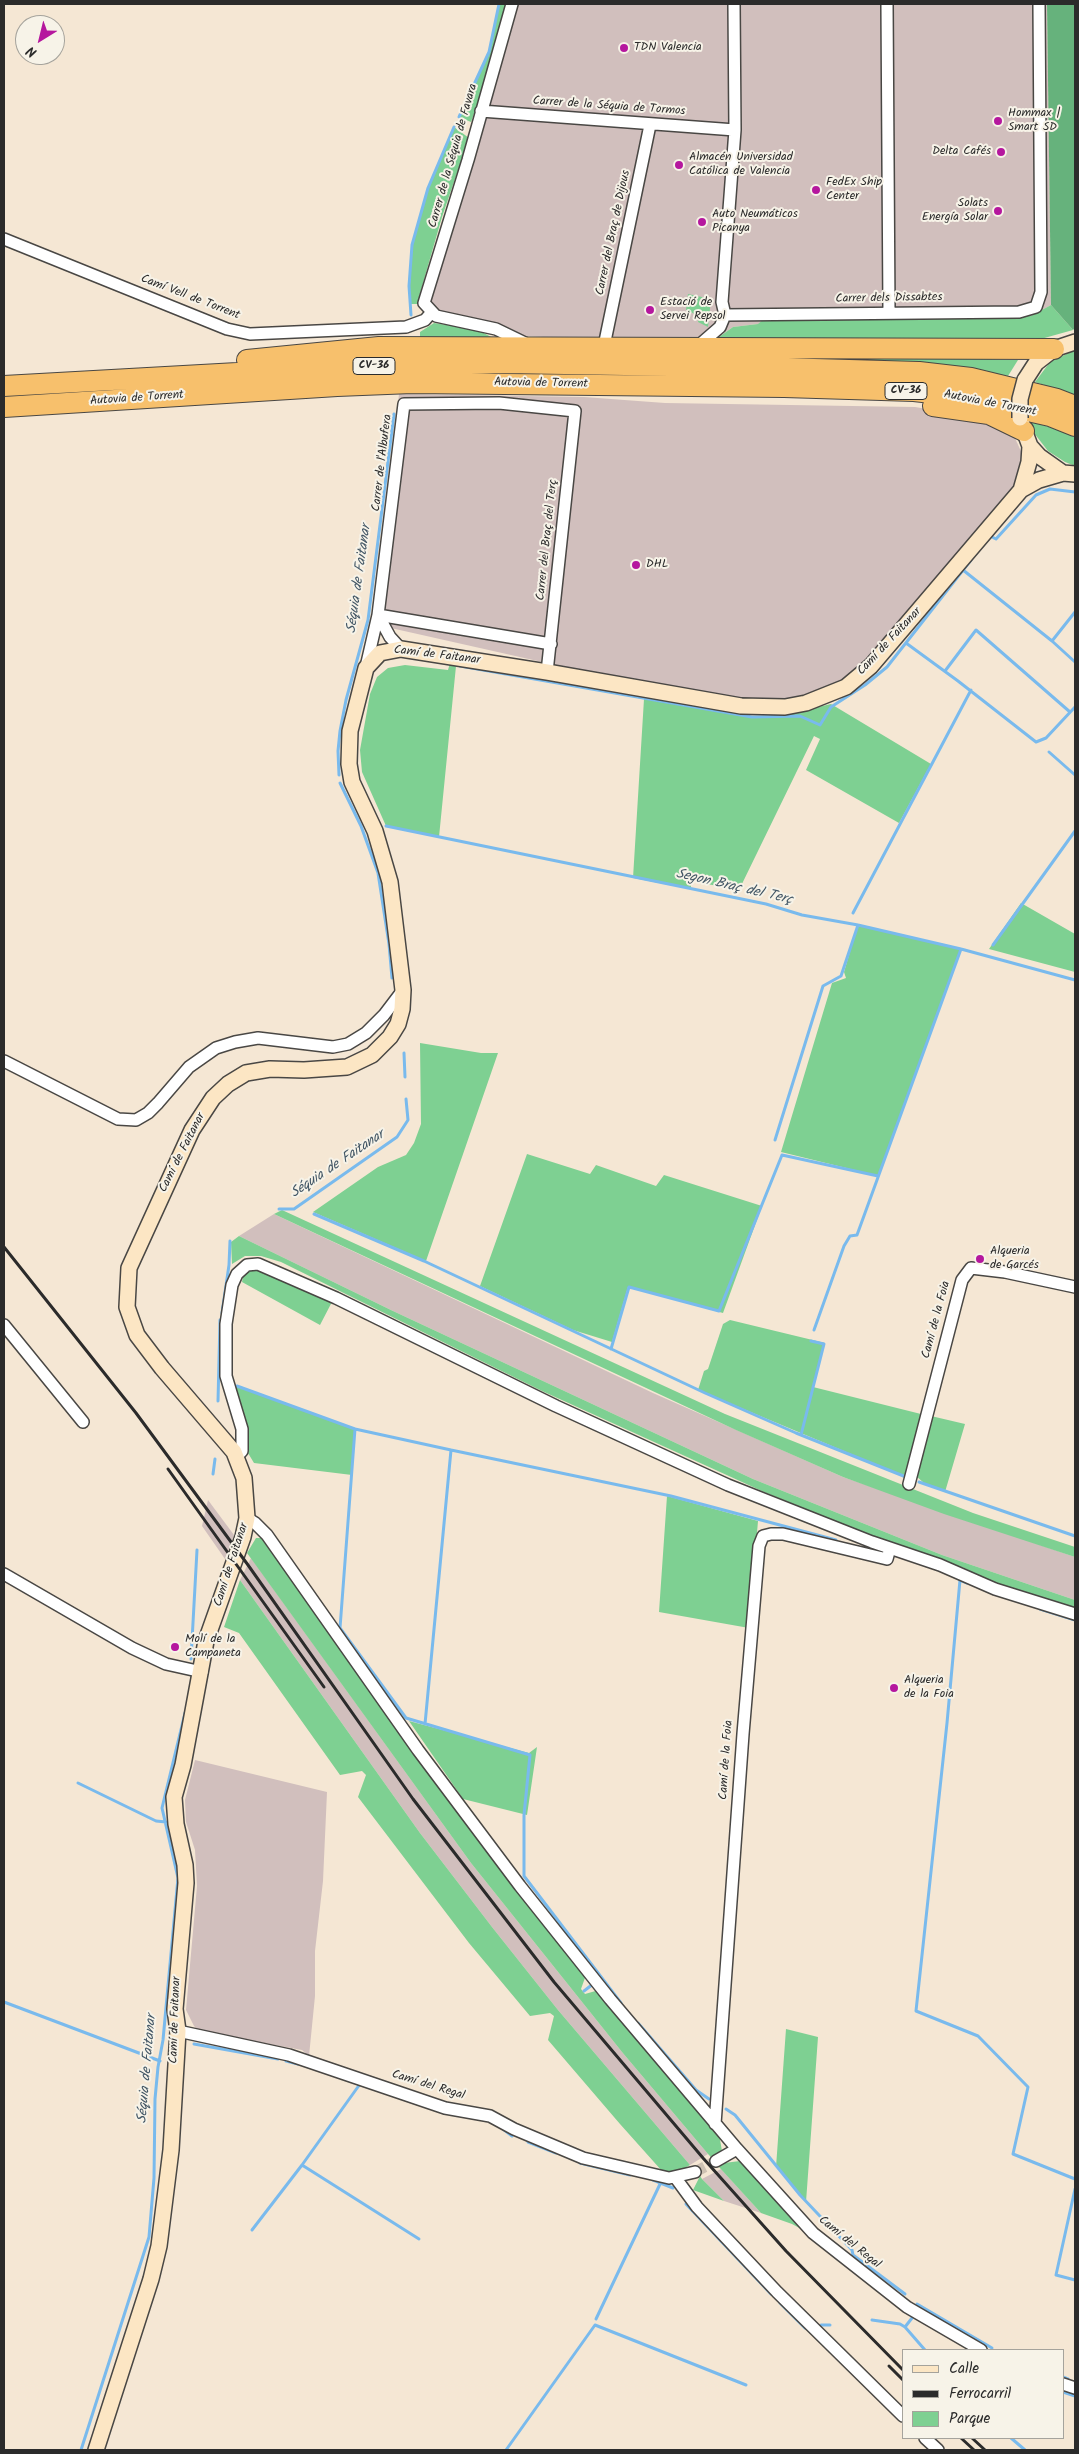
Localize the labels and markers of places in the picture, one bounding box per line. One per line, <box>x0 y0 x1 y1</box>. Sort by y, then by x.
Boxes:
place label: TDN Valencia <box>634 41 702 55</box>
marker: TDN Valencia <box>618 42 630 54</box>
place label: Hommax | Smart SD <box>1008 107 1061 135</box>
marker: Hommax | Smart SD <box>992 115 1004 127</box>
place label: Delta Cafés <box>932 145 991 159</box>
marker: Delta Cafés <box>995 146 1007 158</box>
place label: Almacén Universidad Católica de Valencia <box>689 151 793 179</box>
marker: Almacén Universidad Católica de Valencia <box>673 159 685 171</box>
place label: FedEx Ship Center <box>826 176 882 204</box>
marker: FedEx Ship Center <box>810 184 822 196</box>
place label: Solats Energía Solar <box>922 197 988 225</box>
marker: Solats Energía Solar <box>992 205 1004 217</box>
place label: Auto Neumáticos Picanya <box>712 208 798 236</box>
marker: Auto Neumáticos Picanya <box>696 216 708 228</box>
place label: Estació de Servei Repsol <box>660 296 726 324</box>
marker: Estació de Servei Repsol <box>644 304 656 316</box>
place label: DHL <box>646 558 668 572</box>
marker: DHL <box>630 559 642 571</box>
place label: Alqueria de Garcés <box>990 1245 1039 1273</box>
marker: Alqueria de Garcés <box>974 1253 986 1265</box>
place label: Molí de la Campaneta <box>185 1633 241 1661</box>
marker: Molí de la Campaneta <box>169 1641 181 1653</box>
place label: Alqueria de la Foia <box>904 1674 954 1702</box>
marker: Alqueria de la Foia <box>888 1682 900 1694</box>

